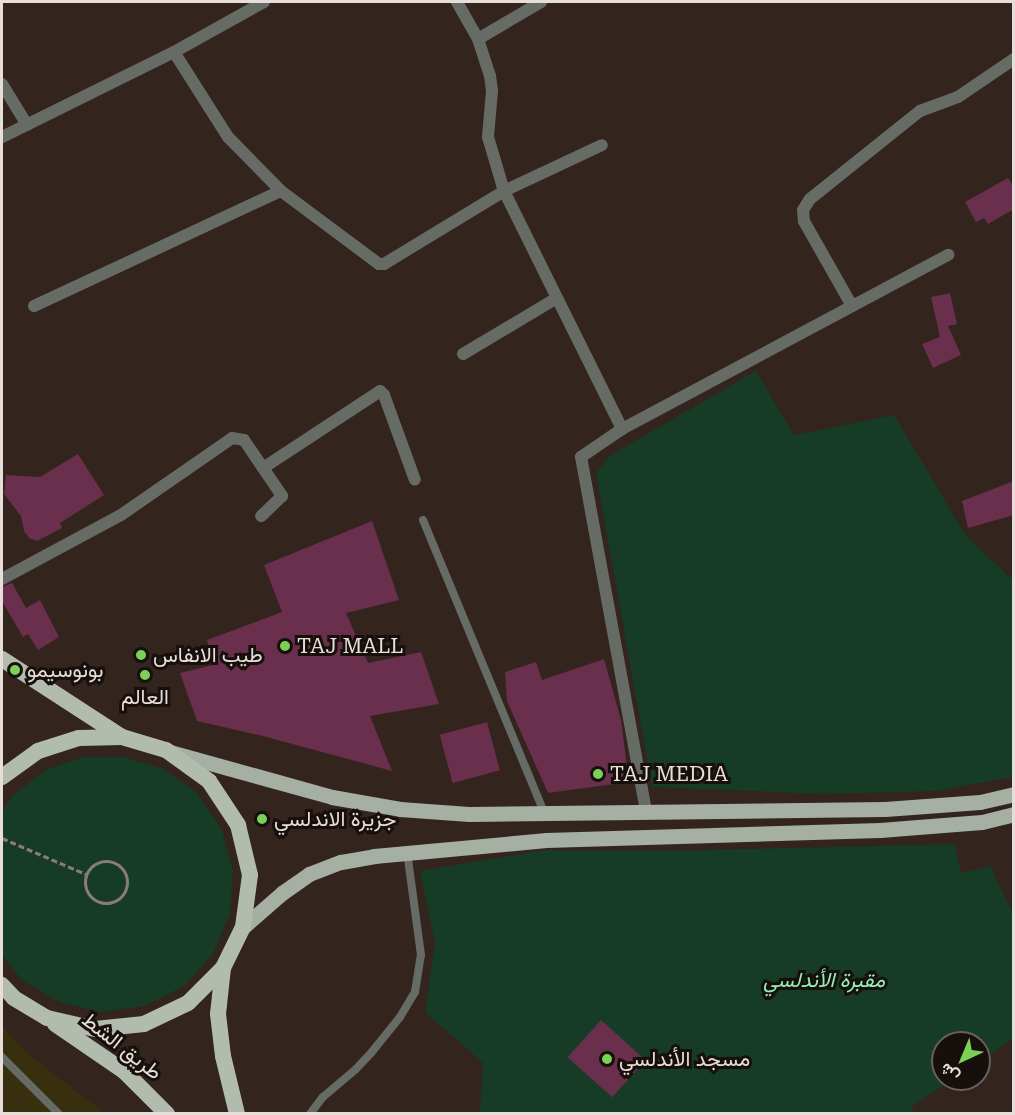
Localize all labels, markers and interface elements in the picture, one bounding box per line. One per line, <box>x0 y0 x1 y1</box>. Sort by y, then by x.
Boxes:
place label: TAJ MALL <box>297 633 403 659</box>
marker: TAJ MALL <box>278 639 292 653</box>
place label: طيب الانفاس <box>153 642 263 668</box>
marker: طيب الانفاس <box>134 648 148 662</box>
place label: بونوسيمو <box>27 657 103 683</box>
marker: بونوسيمو <box>8 663 22 677</box>
marker: العالم <box>138 668 152 682</box>
place label: العالم <box>121 684 169 710</box>
place label: TAJ MEDIA <box>610 761 728 787</box>
marker: TAJ MEDIA <box>591 767 605 781</box>
place label: جزيرة الاندلسي <box>274 806 396 832</box>
marker: جزيرة الاندلسي <box>255 812 269 826</box>
park label: مقبرة الأندلسي <box>763 967 885 993</box>
street label: طريق الشط <box>77 1007 167 1085</box>
north arrow <box>931 1031 991 1091</box>
place label: مسجد الأندلسي <box>619 1046 750 1072</box>
marker: مسجد الأندلسي <box>600 1052 614 1066</box>
text: ش <box>936 1059 963 1086</box>

